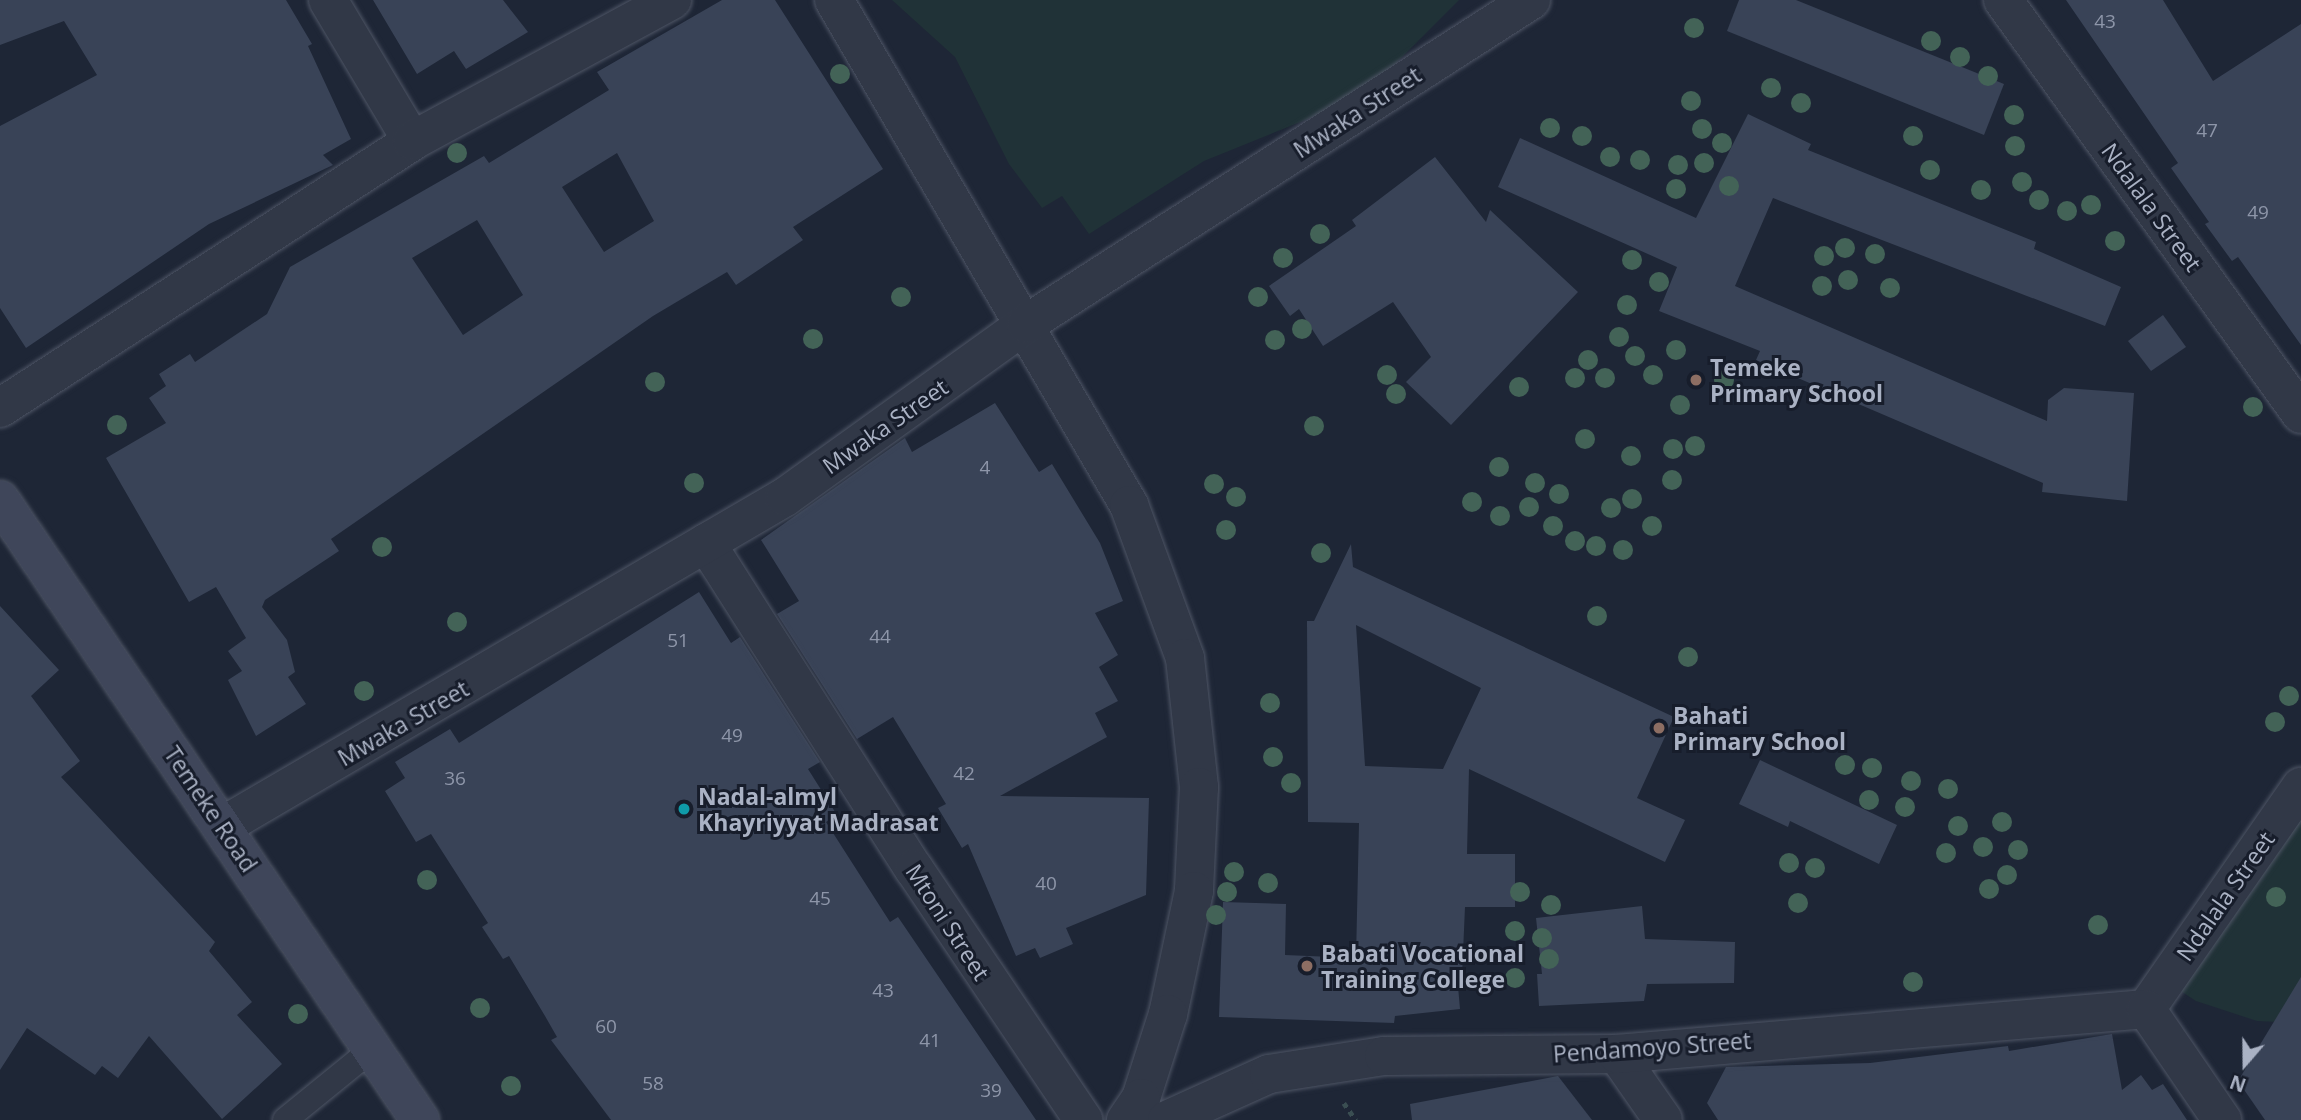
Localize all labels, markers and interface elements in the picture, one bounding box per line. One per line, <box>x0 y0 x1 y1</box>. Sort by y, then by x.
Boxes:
house number: 43 <box>2094 11 2116 33</box>
street label: Mwaka Street <box>1288 61 1426 163</box>
house number: 47 <box>2196 120 2218 142</box>
street label: Ndalala Street <box>2096 138 2208 276</box>
house number: 49 <box>2247 202 2269 224</box>
place label: Temeke Primary School <box>1710 353 1883 407</box>
marker: Temeke Primary School <box>1688 372 1704 388</box>
street label: Mwaka Street <box>817 373 953 479</box>
house number: 4 <box>980 457 990 479</box>
house number: 44 <box>869 626 891 648</box>
house number: 51 <box>667 630 689 652</box>
street label: Mwaka Street <box>333 674 473 772</box>
place label: Bahati Primary School <box>1673 701 1846 755</box>
marker: Bahati Primary School <box>1651 720 1667 736</box>
house number: 49 <box>721 725 743 747</box>
street label: Temeke Road <box>159 741 263 877</box>
house number: 42 <box>953 763 975 785</box>
house number: 36 <box>444 768 466 790</box>
place label: Nadal-almyl Khayriyyat Madrasat <box>698 782 939 836</box>
marker: Nadal-almyl Khayriyyat Madrasat <box>676 801 692 817</box>
street label: Ndalala Street <box>2170 826 2280 966</box>
street label: Mtoni Street <box>900 859 996 985</box>
house number: 40 <box>1035 873 1057 895</box>
house number: 45 <box>809 888 831 910</box>
place label: Babati Vocational Training College <box>1321 939 1524 993</box>
marker: Babati Vocational Training College <box>1299 958 1315 974</box>
house number: 43 <box>872 980 894 1002</box>
house number: 60 <box>595 1016 617 1038</box>
street label: Pendamoyo Street <box>1552 1026 1752 1068</box>
north arrow <box>2210 1029 2280 1099</box>
house number: 41 <box>919 1030 941 1052</box>
text: N <box>2226 1069 2250 1099</box>
house number: 58 <box>642 1073 664 1095</box>
house number: 39 <box>980 1080 1002 1102</box>

